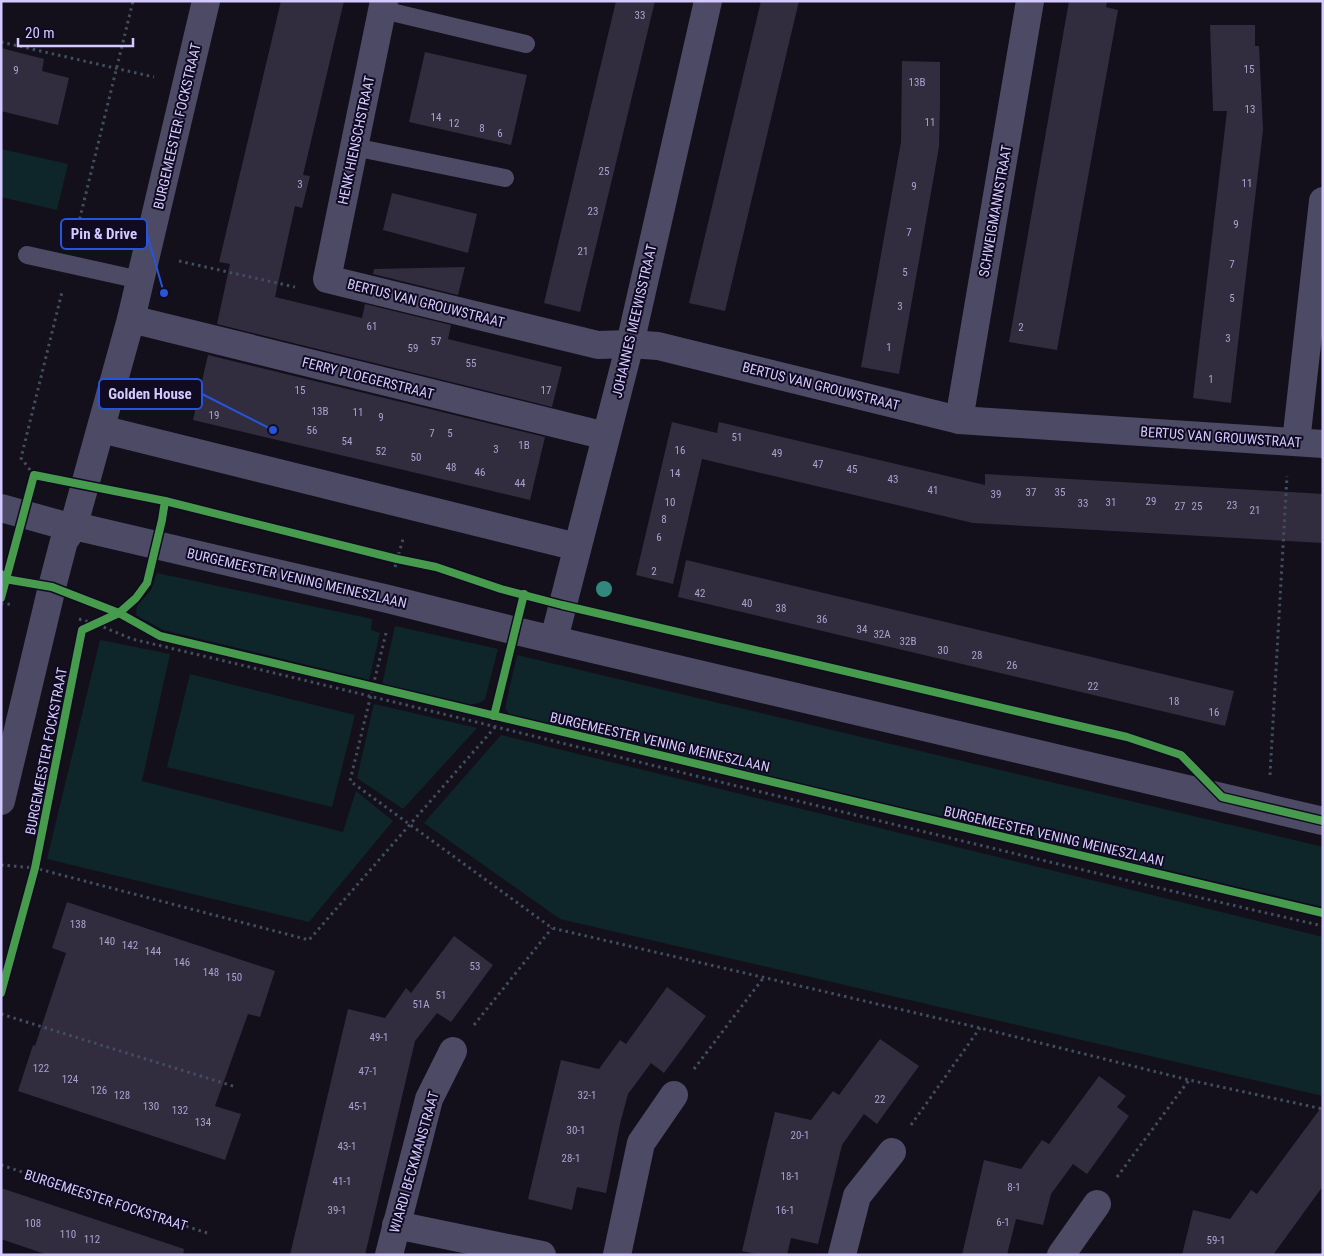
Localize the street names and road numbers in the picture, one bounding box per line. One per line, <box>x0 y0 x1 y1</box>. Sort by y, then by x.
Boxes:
street label: BURGEMEESTER FOCKSTRAAT <box>150 41 204 211</box>
street label: HENK HIENSCHSTRAAT <box>335 74 377 206</box>
street label: SCHWEIGMANNSTRAAT <box>975 144 1015 278</box>
street label: JOHANNES MEEWISSTRAAT <box>609 243 659 399</box>
street label: BERTUS VAN GROUWSTRAAT <box>346 276 506 330</box>
street label: FERRY PLOEGERSTRAAT <box>300 354 436 402</box>
street label: BERTUS VAN GROUWSTRAAT <box>741 359 901 413</box>
street label: BERTUS VAN GROUWSTRAAT <box>1140 423 1302 451</box>
street label: BURGEMEESTER VENING MEINESZLAAN <box>186 545 408 611</box>
street label: BURGEMEESTER FOCKSTRAAT <box>22 666 70 836</box>
street label: BURGEMEESTER VENING MEINESZLAAN <box>549 709 771 775</box>
street label: BURGEMEESTER VENING MEINESZLAAN <box>943 803 1165 869</box>
street label: WIARDI BECKMANSTRAAT <box>386 1089 442 1235</box>
street label: BURGEMEESTER FOCKSTRAAT <box>23 1166 189 1234</box>

